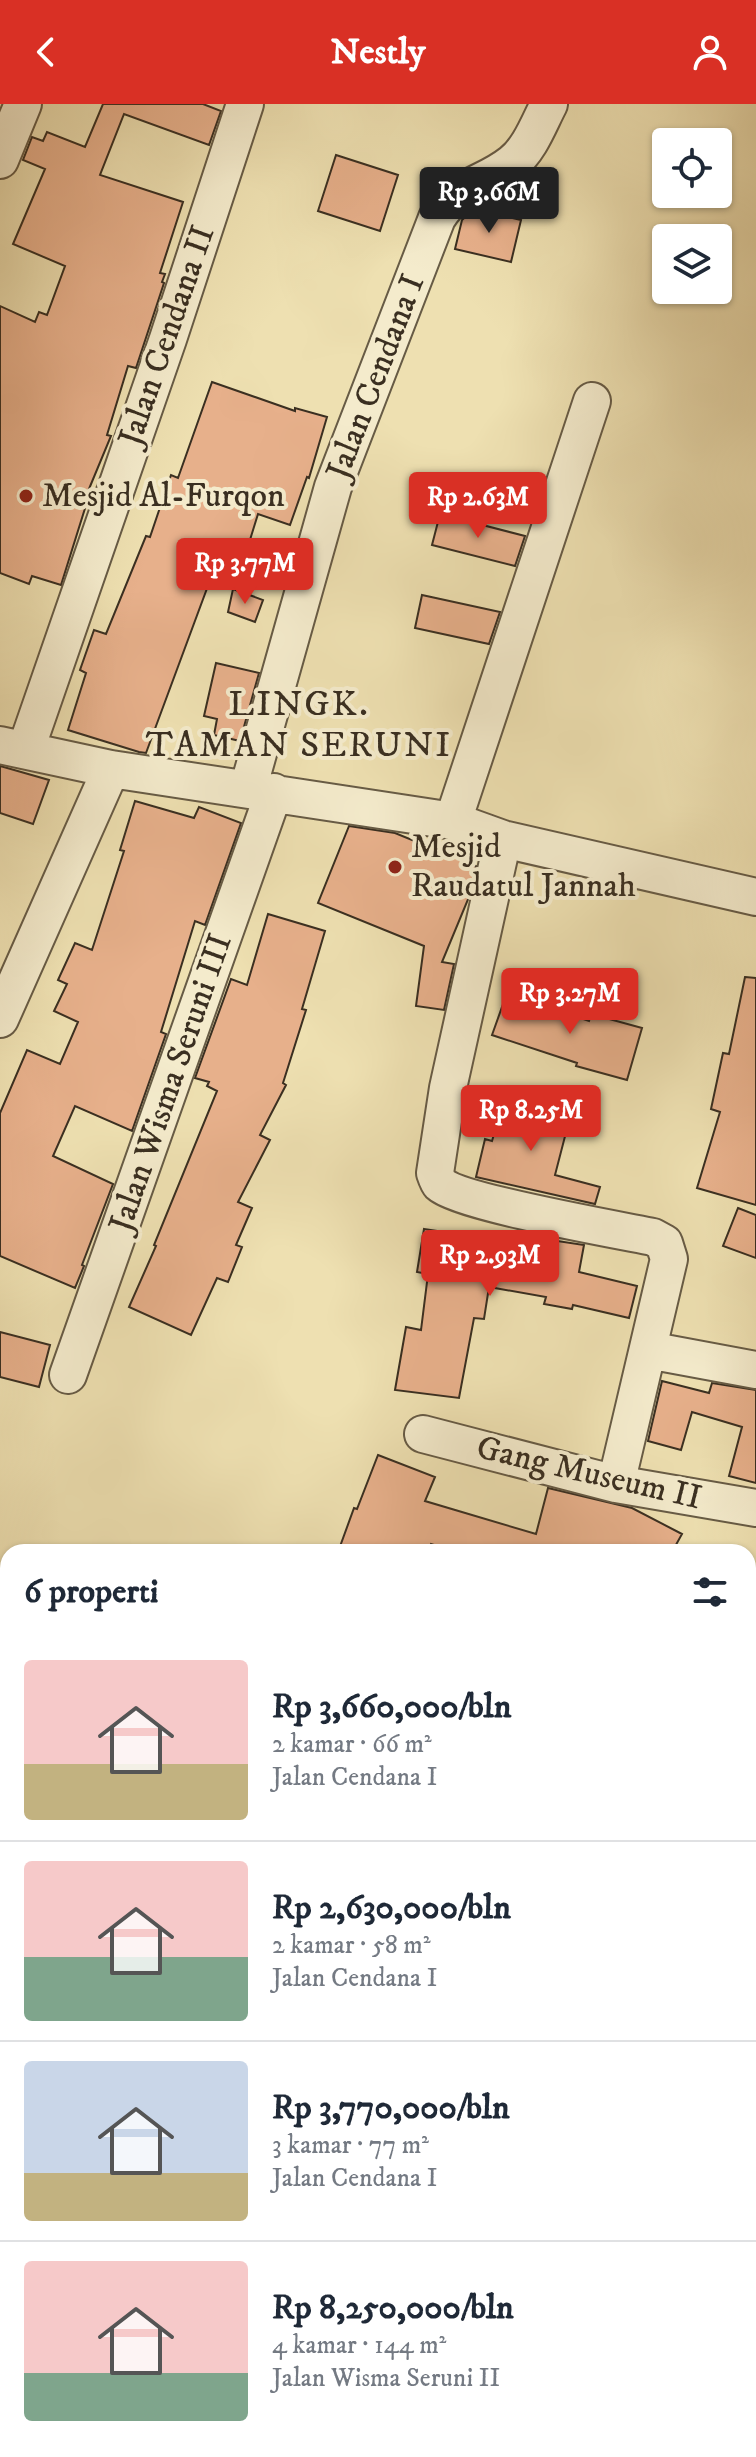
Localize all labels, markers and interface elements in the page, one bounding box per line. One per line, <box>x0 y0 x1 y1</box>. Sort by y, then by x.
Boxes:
icon: back <box>24 30 68 74</box>
text: Nestly <box>331 30 425 75</box>
icon: person <box>688 30 732 74</box>
map controls <box>652 128 732 304</box>
button: locate <box>652 128 732 208</box>
pin: Rp 3.66M <box>406 167 572 235</box>
text: Rp 3.66M <box>438 176 540 209</box>
street label: Jalan Cendana II <box>109 220 224 455</box>
button: layers <box>652 224 732 304</box>
street label: Jalan Cendana I <box>317 269 434 488</box>
pin: Rp 2.63M <box>395 472 561 540</box>
place label: Mesjid Al-Furqon <box>42 475 285 517</box>
text: Rp 2.63M <box>427 481 529 514</box>
marker: Mesjid Al-Furqon <box>17 487 35 505</box>
pin: Rp 3.77M <box>162 538 328 606</box>
text: Rp 3.77M <box>194 547 296 580</box>
district label: LINGK. TAMAN SERUNI <box>146 682 452 768</box>
place label: Mesjid Raudatul Jannah <box>411 826 636 907</box>
marker: Mesjid Raudatul Jannah <box>386 858 404 876</box>
street label: Jalan Wisma Seruni III <box>99 928 242 1240</box>
pin: Rp 3.27M <box>487 968 653 1036</box>
text: Rp 3.27M <box>519 977 621 1010</box>
pin: Rp 8.25M <box>448 1085 614 1153</box>
text: Rp 8.25M <box>479 1094 583 1127</box>
pin: Rp 2.93M <box>407 1230 573 1298</box>
text: Rp 2.93M <box>439 1239 541 1272</box>
street label: Gang Museum II <box>472 1427 706 1519</box>
icon: filters <box>688 1570 732 1614</box>
text: 6 properti <box>24 1571 159 1613</box>
text: Rp 3,660,000/bln <box>272 1686 512 1728</box>
icon: home <box>88 1692 184 1788</box>
text: 2 kamar · 66 m² <box>272 1728 432 1761</box>
text: Jalan Cendana I <box>272 1761 437 1794</box>
text: Rp 2,630,000/bln <box>272 1887 511 1929</box>
icon: home <box>88 1893 184 1989</box>
text: 2 kamar · 58 m² <box>272 1929 431 1962</box>
text: Jalan Cendana I <box>272 1962 437 1995</box>
text: Rp 3,770,000/bln <box>272 2087 510 2129</box>
icon: home <box>88 2093 184 2189</box>
text: 3 kamar · 77 m² <box>272 2129 429 2162</box>
text: Jalan Cendana I <box>272 2162 437 2195</box>
text: Rp 8,250,000/bln <box>272 2287 514 2329</box>
icon: home <box>88 2293 184 2389</box>
text: 4 kamar · 144 m² <box>272 2329 446 2362</box>
text: Jalan Wisma Seruni II <box>272 2362 500 2395</box>

